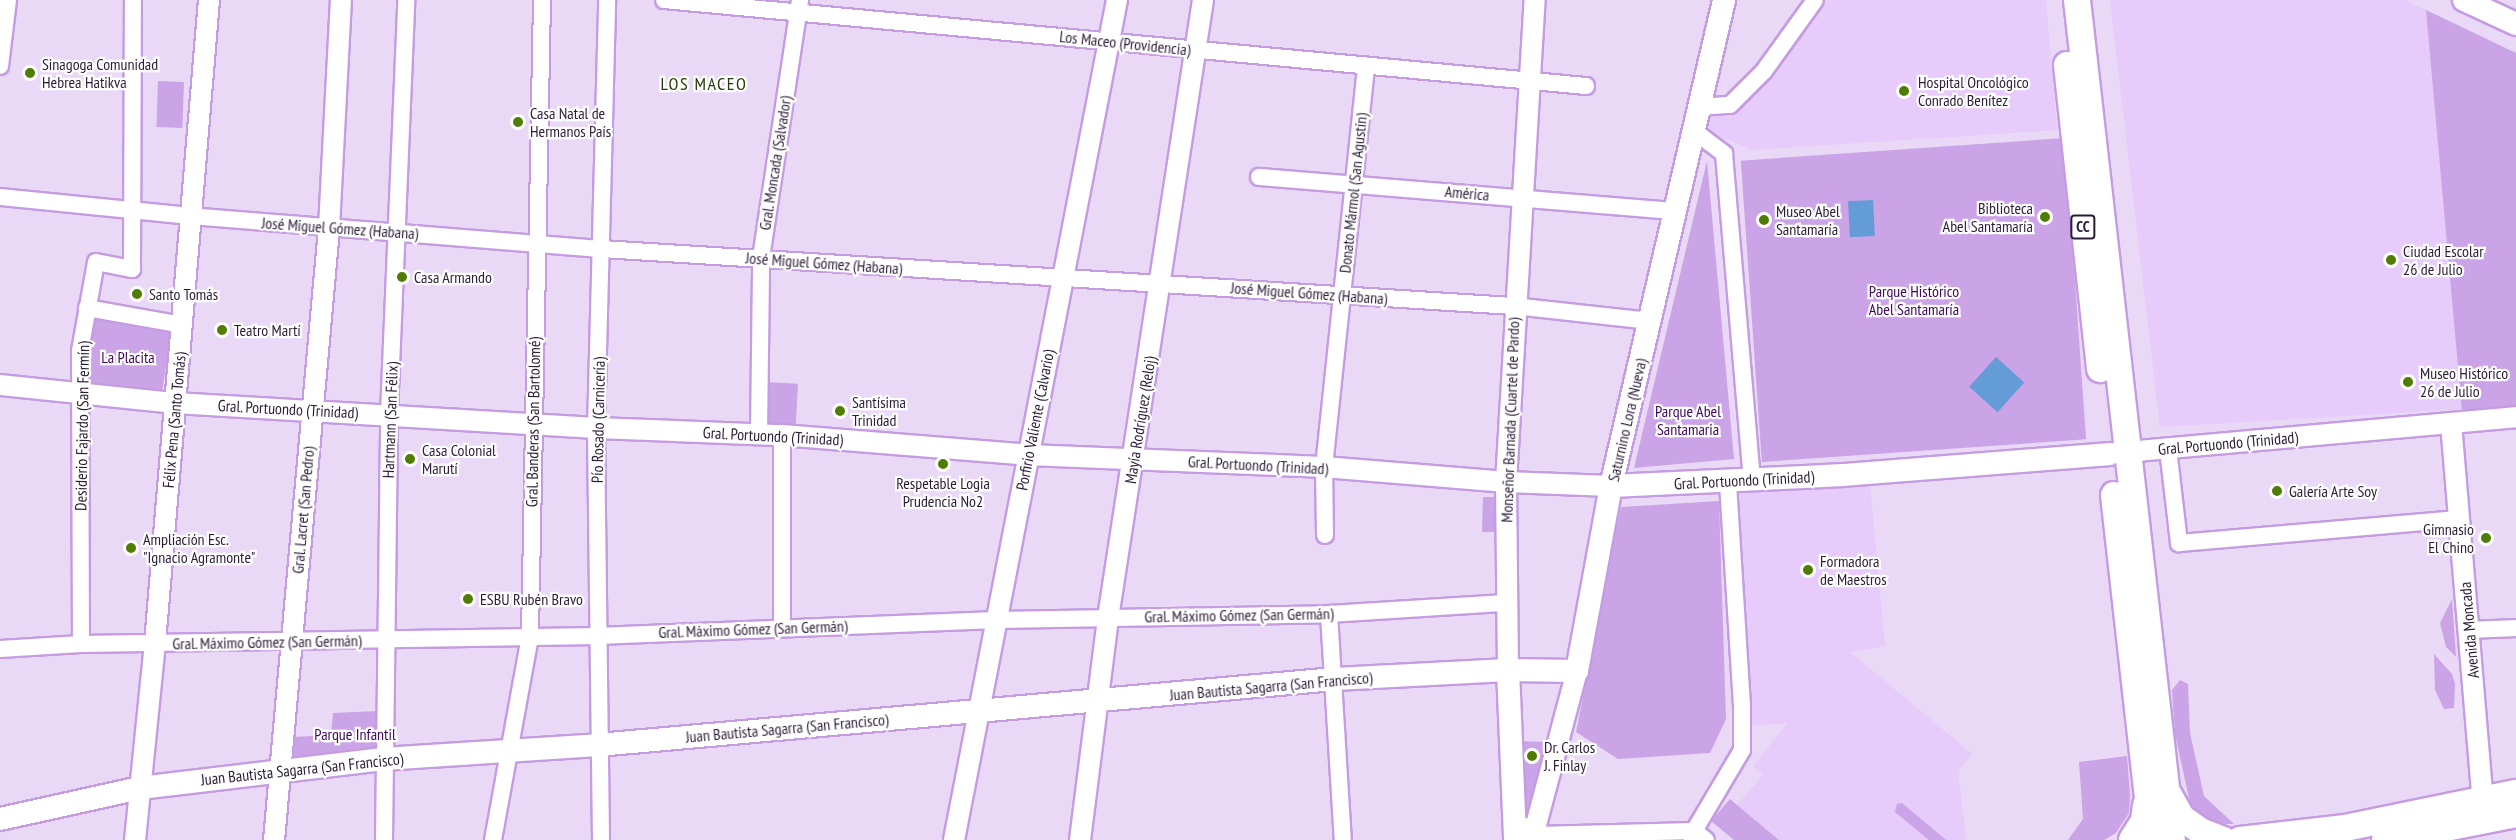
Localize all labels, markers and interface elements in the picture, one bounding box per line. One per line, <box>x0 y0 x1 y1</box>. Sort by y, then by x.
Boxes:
street label: Los Maceo (Providencia) <box>1059 27 1191 59</box>
place label: Sinagoga Comunidad Hebrea Hatikva <box>42 54 158 92</box>
marker: Sinagoga Comunidad Hebrea Hatikva <box>23 66 37 80</box>
place label: Hospital Oncológico Conrado Benítez <box>1918 72 2029 110</box>
district label: LOS MACEO <box>661 73 747 95</box>
marker: Hospital Oncológico Conrado Benítez <box>1895 82 1913 100</box>
street label: Gral. Moncada (Salvador) <box>755 94 795 232</box>
place label: Casa Natal de Hermanos País <box>530 103 611 141</box>
street label: Donato Mármol (San Agustín) <box>1335 112 1371 274</box>
marker: Casa Natal de Hermanos País <box>511 115 525 129</box>
street label: América <box>1444 181 1490 205</box>
place label: Biblioteca Abel Santamaría <box>1943 198 2033 236</box>
place label: Museo Abel Santamaría <box>1776 201 1840 239</box>
marker: Biblioteca Abel Santamaría <box>2038 210 2052 224</box>
street label: José Miguel Gómez (Habana) <box>261 213 419 243</box>
marker: Museo Abel Santamaría <box>1757 213 1771 227</box>
road number: CC <box>2070 215 2096 239</box>
place label: Ciudad Escolar 26 de Julio <box>2403 241 2484 279</box>
street label: José Miguel Gómez (Habana) <box>745 248 903 278</box>
marker: Ciudad Escolar 26 de Julio <box>2384 253 2398 267</box>
place label: Casa Armando <box>414 267 492 287</box>
marker: Casa Armando <box>395 270 409 284</box>
street label: José Miguel Gómez (Habana) <box>1230 278 1388 308</box>
park label: Parque Histórico Abel Santamaría <box>1869 281 1959 319</box>
place label: Santo Tomás <box>149 284 218 304</box>
marker: Santo Tomás <box>130 287 144 301</box>
street label: Monseñor Barnada (Cuartel de Pardo) <box>1497 317 1523 523</box>
place label: Teatro Martí <box>234 320 301 340</box>
marker: Teatro Martí <box>215 323 229 337</box>
street label: Gral. Banderas (San Bartolomé) <box>522 336 544 508</box>
street label: Desiderio Fajardo (San Fermín) <box>71 341 93 511</box>
park label: La Placita <box>101 347 155 367</box>
street label: Porfirio Valiente (Calvario) <box>1012 348 1058 492</box>
street label: Félix Pena (Santo Tomás) <box>158 351 190 489</box>
street label: Mayía Rodríguez (Reloj) <box>1120 355 1160 485</box>
street label: Pío Rosado (Carnicería) <box>587 357 609 483</box>
street label: Saturnino Lora (Nueva) <box>1603 357 1651 483</box>
street label: Hartmann (San Félix) <box>378 361 402 479</box>
place label: Museo Histórico 26 de Julio <box>2420 363 2508 401</box>
marker: Museo Histórico 26 de Julio <box>2401 375 2415 389</box>
place label: Santísima Trinidad <box>852 392 906 430</box>
street label: Gral. Portuondo (Trinidad) <box>217 396 359 422</box>
park label: Parque Abel Santamaria <box>1655 401 1721 439</box>
marker: Santísima Trinidad <box>833 404 847 418</box>
street label: Gral. Portuondo (Trinidad) <box>702 423 844 449</box>
street label: Gral. Portuondo (Trinidad) <box>2157 427 2299 459</box>
place label: Casa Colonial Marutí <box>422 440 496 478</box>
street label: Gral. Lacret (San Pedro) <box>288 445 318 575</box>
marker: Casa Colonial Marutí <box>403 452 417 466</box>
street label: Gral. Portuondo (Trinidad) <box>1187 452 1329 478</box>
marker: Respetable Logia Prudencia No2 <box>936 457 950 471</box>
street label: Gral. Portuondo (Trinidad) <box>1673 467 1815 493</box>
place label: Respetable Logia Prudencia No2 <box>896 473 990 511</box>
place label: Galería Arte Soy <box>2289 481 2377 501</box>
marker: Galería Arte Soy <box>2270 484 2284 498</box>
place label: Gimnasio El Chino <box>2423 519 2474 557</box>
place label: Ampliación Esc. "Ignacio Agramonte" <box>143 529 256 567</box>
marker: Gimnasio El Chino <box>2479 531 2493 545</box>
marker: Ampliación Esc. "Ignacio Agramonte" <box>124 541 138 555</box>
place label: Formadora de Maestros <box>1820 551 1887 589</box>
marker: Formadora de Maestros <box>1801 563 1815 577</box>
street label: Avenida Moncada <box>2455 581 2483 679</box>
place label: ESBU Rubén Bravo <box>480 589 583 609</box>
marker: ESBU Rubén Bravo <box>461 592 475 606</box>
street label: Gral. Máximo Gómez (San Germán) <box>1144 604 1334 626</box>
street label: Gral. Máximo Gómez (San Germán) <box>657 616 849 642</box>
street label: Gral. Máximo Gómez (San Germán) <box>172 631 362 653</box>
street label: Juan Bautista Sagarra (San Francisco) <box>1169 668 1373 704</box>
street label: Juan Bautista Sagarra (San Francisco) <box>685 710 889 746</box>
park label: Parque Infantil <box>314 724 396 744</box>
place label: Dr. Carlos J. Finlay <box>1544 737 1596 775</box>
street label: Juan Bautista Sagarra (San Francisco) <box>200 749 404 789</box>
marker: Dr. Carlos J. Finlay <box>1525 749 1539 763</box>

